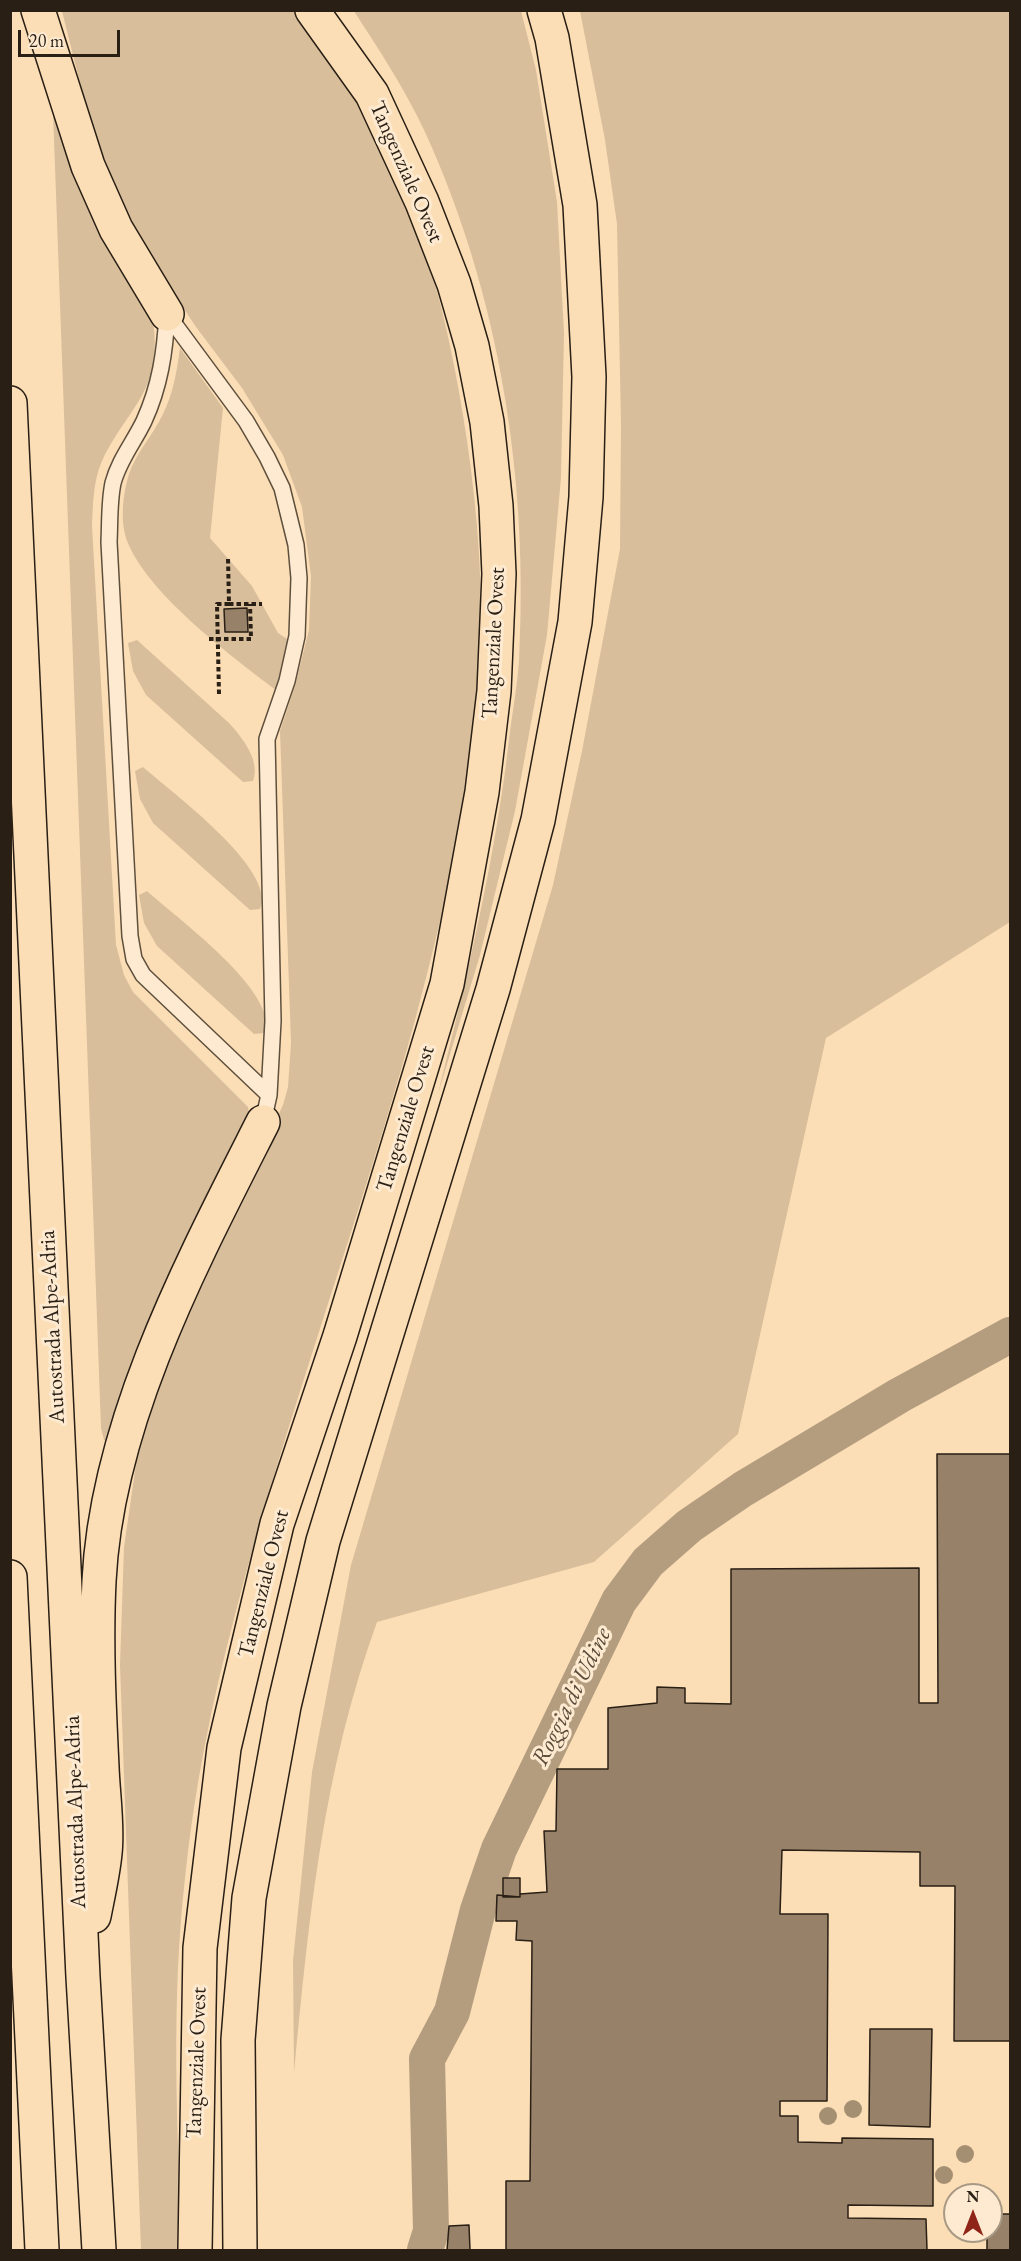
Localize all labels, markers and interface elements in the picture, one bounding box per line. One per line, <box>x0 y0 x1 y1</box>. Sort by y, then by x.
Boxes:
scale bar <box>21 18 123 56</box>
text: 20 m <box>29 29 64 52</box>
street label: Tangenziale Ovest <box>363 97 449 247</box>
street label: Tangenziale Ovest <box>477 567 511 719</box>
street label: Tangenziale Ovest <box>371 1043 441 1195</box>
street label: Autostrada Alpe-Adria <box>35 1230 71 1424</box>
street label: Tangenziale Ovest <box>233 1507 295 1661</box>
water label: Roggia di Udine <box>526 1623 618 1771</box>
street label: Autostrada Alpe-Adria <box>59 1715 93 1909</box>
street label: Tangenziale Ovest <box>181 1987 213 2139</box>
north arrow <box>943 2183 1003 2243</box>
text: N <box>967 2186 979 2207</box>

